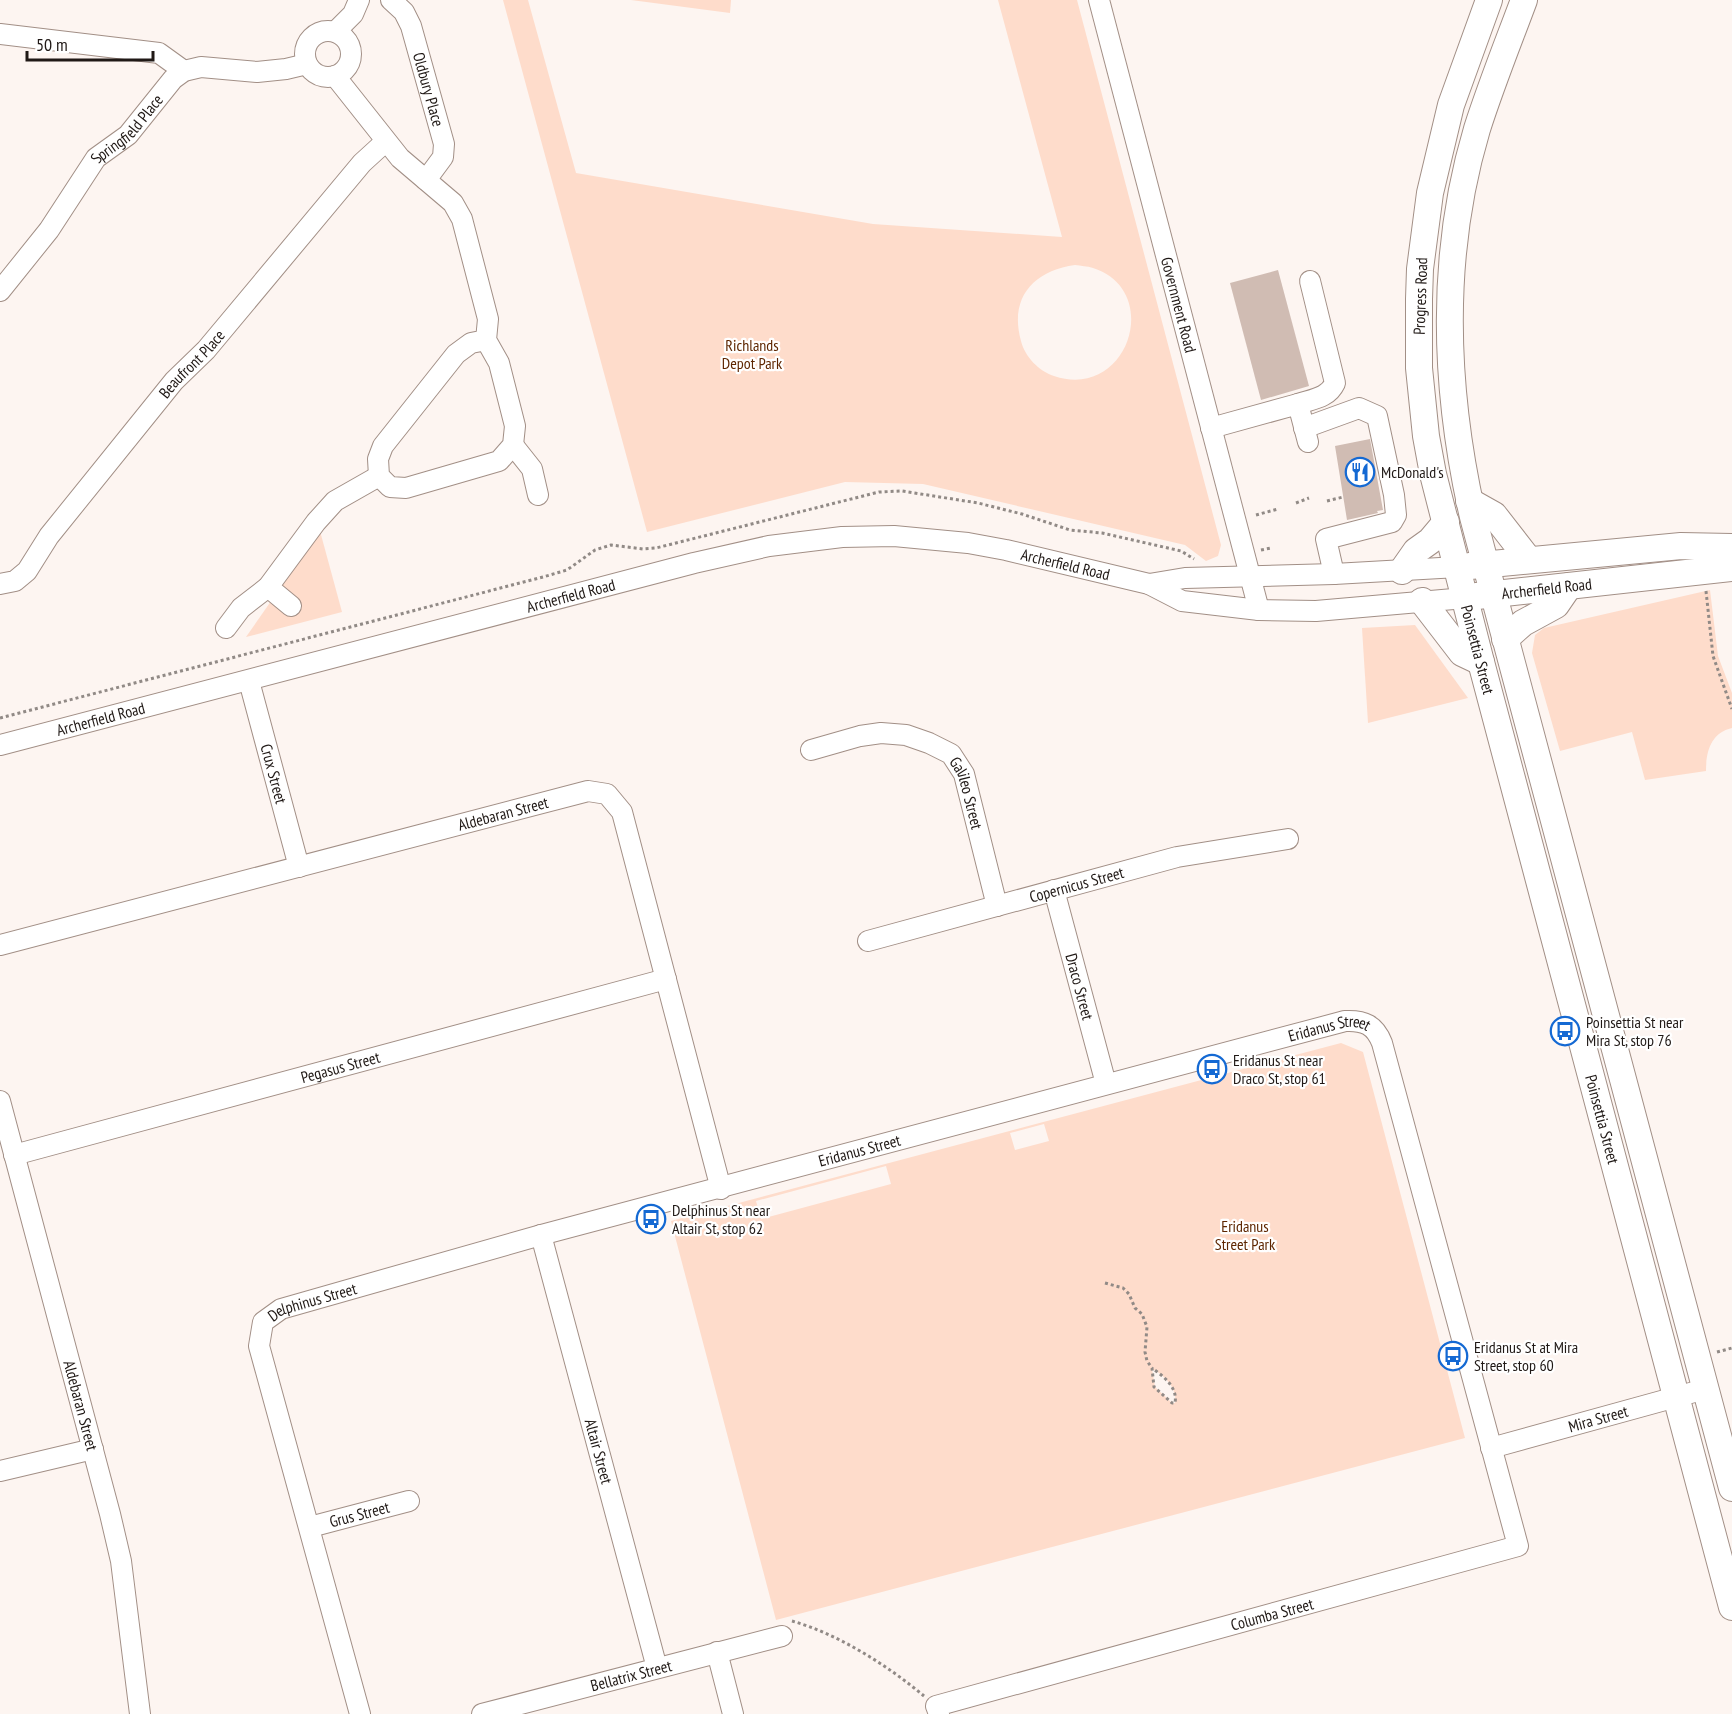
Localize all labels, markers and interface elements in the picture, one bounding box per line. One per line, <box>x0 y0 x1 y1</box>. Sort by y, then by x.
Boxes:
scale bar <box>27 24 153 62</box>
text: 50 m <box>36 33 68 56</box>
street label: Oldbury Place <box>409 50 449 129</box>
street label: Springfield Place <box>86 90 167 166</box>
street label: Government Road <box>1157 255 1201 355</box>
street label: Progress Road <box>1409 257 1431 335</box>
street label: Beaufront Place <box>154 325 229 402</box>
park label: Richlands Depot Park <box>722 335 783 373</box>
restaurant icon: McDonald's <box>1344 456 1376 488</box>
place label: McDonald's <box>1381 462 1444 482</box>
street label: Archerfield Road <box>1019 544 1112 584</box>
street label: Archerfield Road <box>1500 573 1593 603</box>
street label: Archerfield Road <box>524 574 617 617</box>
street label: Poinsettia Street <box>1457 603 1499 697</box>
street label: Archerfield Road <box>54 697 147 740</box>
street label: Crux Street <box>256 742 292 806</box>
street label: Galileo Street <box>945 753 988 832</box>
street label: Aldebaran Street <box>456 792 551 835</box>
street label: Copernicus Street <box>1027 862 1126 907</box>
street label: Draco Street <box>1061 951 1099 1023</box>
street label: Eridanus Street <box>1286 1011 1375 1046</box>
place label: Poinsettia St near Mira St, stop 76 <box>1586 1012 1684 1050</box>
bus stop icon: Poinsettia St near Mira St, stop 76 <box>1549 1015 1581 1047</box>
street label: Pegasus Street <box>299 1047 383 1087</box>
place label: Eridanus St near Draco St, stop 61 <box>1233 1050 1326 1088</box>
bus stop icon: Eridanus St near Draco St, stop 61 <box>1196 1053 1228 1085</box>
street label: Poinsettia Street <box>1581 1073 1624 1167</box>
street label: Eridanus Street <box>816 1130 903 1171</box>
place label: Delphinus St near Altair St, stop 62 <box>672 1200 771 1238</box>
bus stop icon: Delphinus St near Altair St, stop 62 <box>635 1203 667 1235</box>
park label: Eridanus Street Park <box>1215 1216 1276 1254</box>
street label: Delphinus Street <box>264 1278 359 1325</box>
place label: Eridanus St at Mira Street, stop 60 <box>1474 1337 1578 1375</box>
bus stop icon: Eridanus St at Mira Street, stop 60 <box>1437 1340 1469 1372</box>
street label: Aldebaran Street <box>59 1358 103 1453</box>
street label: Mira Street <box>1566 1401 1631 1436</box>
street label: Altair Street <box>581 1417 617 1487</box>
street label: Grus Street <box>327 1496 392 1531</box>
street label: Columba Street <box>1228 1593 1316 1635</box>
street label: Bellatrix Street <box>588 1655 674 1695</box>

